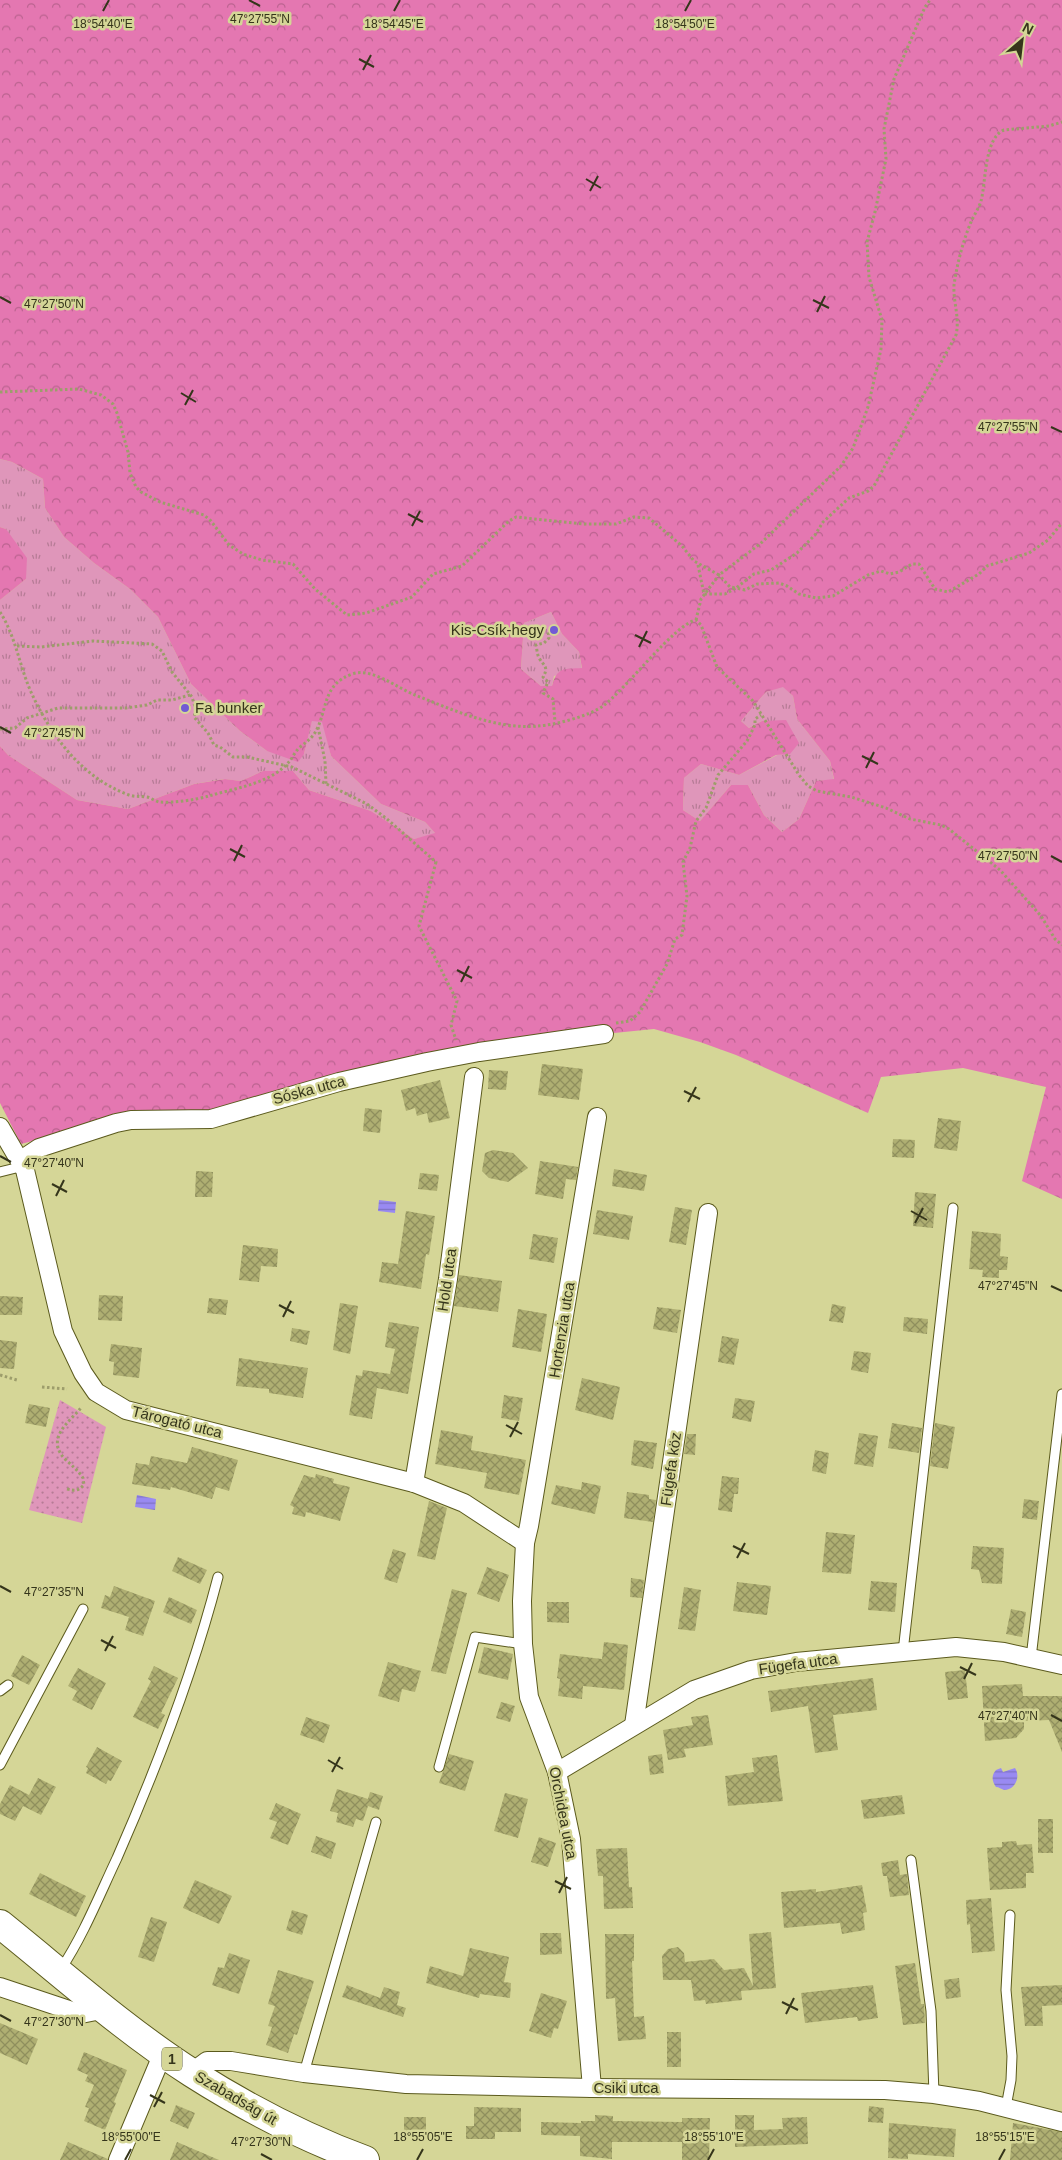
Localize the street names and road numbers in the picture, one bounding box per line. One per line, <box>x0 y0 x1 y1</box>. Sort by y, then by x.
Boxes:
street label: Sóska utca <box>271 1072 348 1107</box>
street label: Hold utca <box>434 1247 459 1312</box>
street label: Hortenzia utca <box>546 1280 578 1379</box>
street label: Tárogató utca <box>130 1402 225 1441</box>
street label: Fügefa köz <box>657 1431 684 1507</box>
street label: Fügefa utca <box>758 1649 839 1677</box>
street label: Orchidea utca <box>546 1765 581 1861</box>
road number: 1 <box>162 2048 182 2070</box>
street label: Szabadság út <box>192 2067 281 2128</box>
street label: Csiki utca <box>593 2079 659 2096</box>

